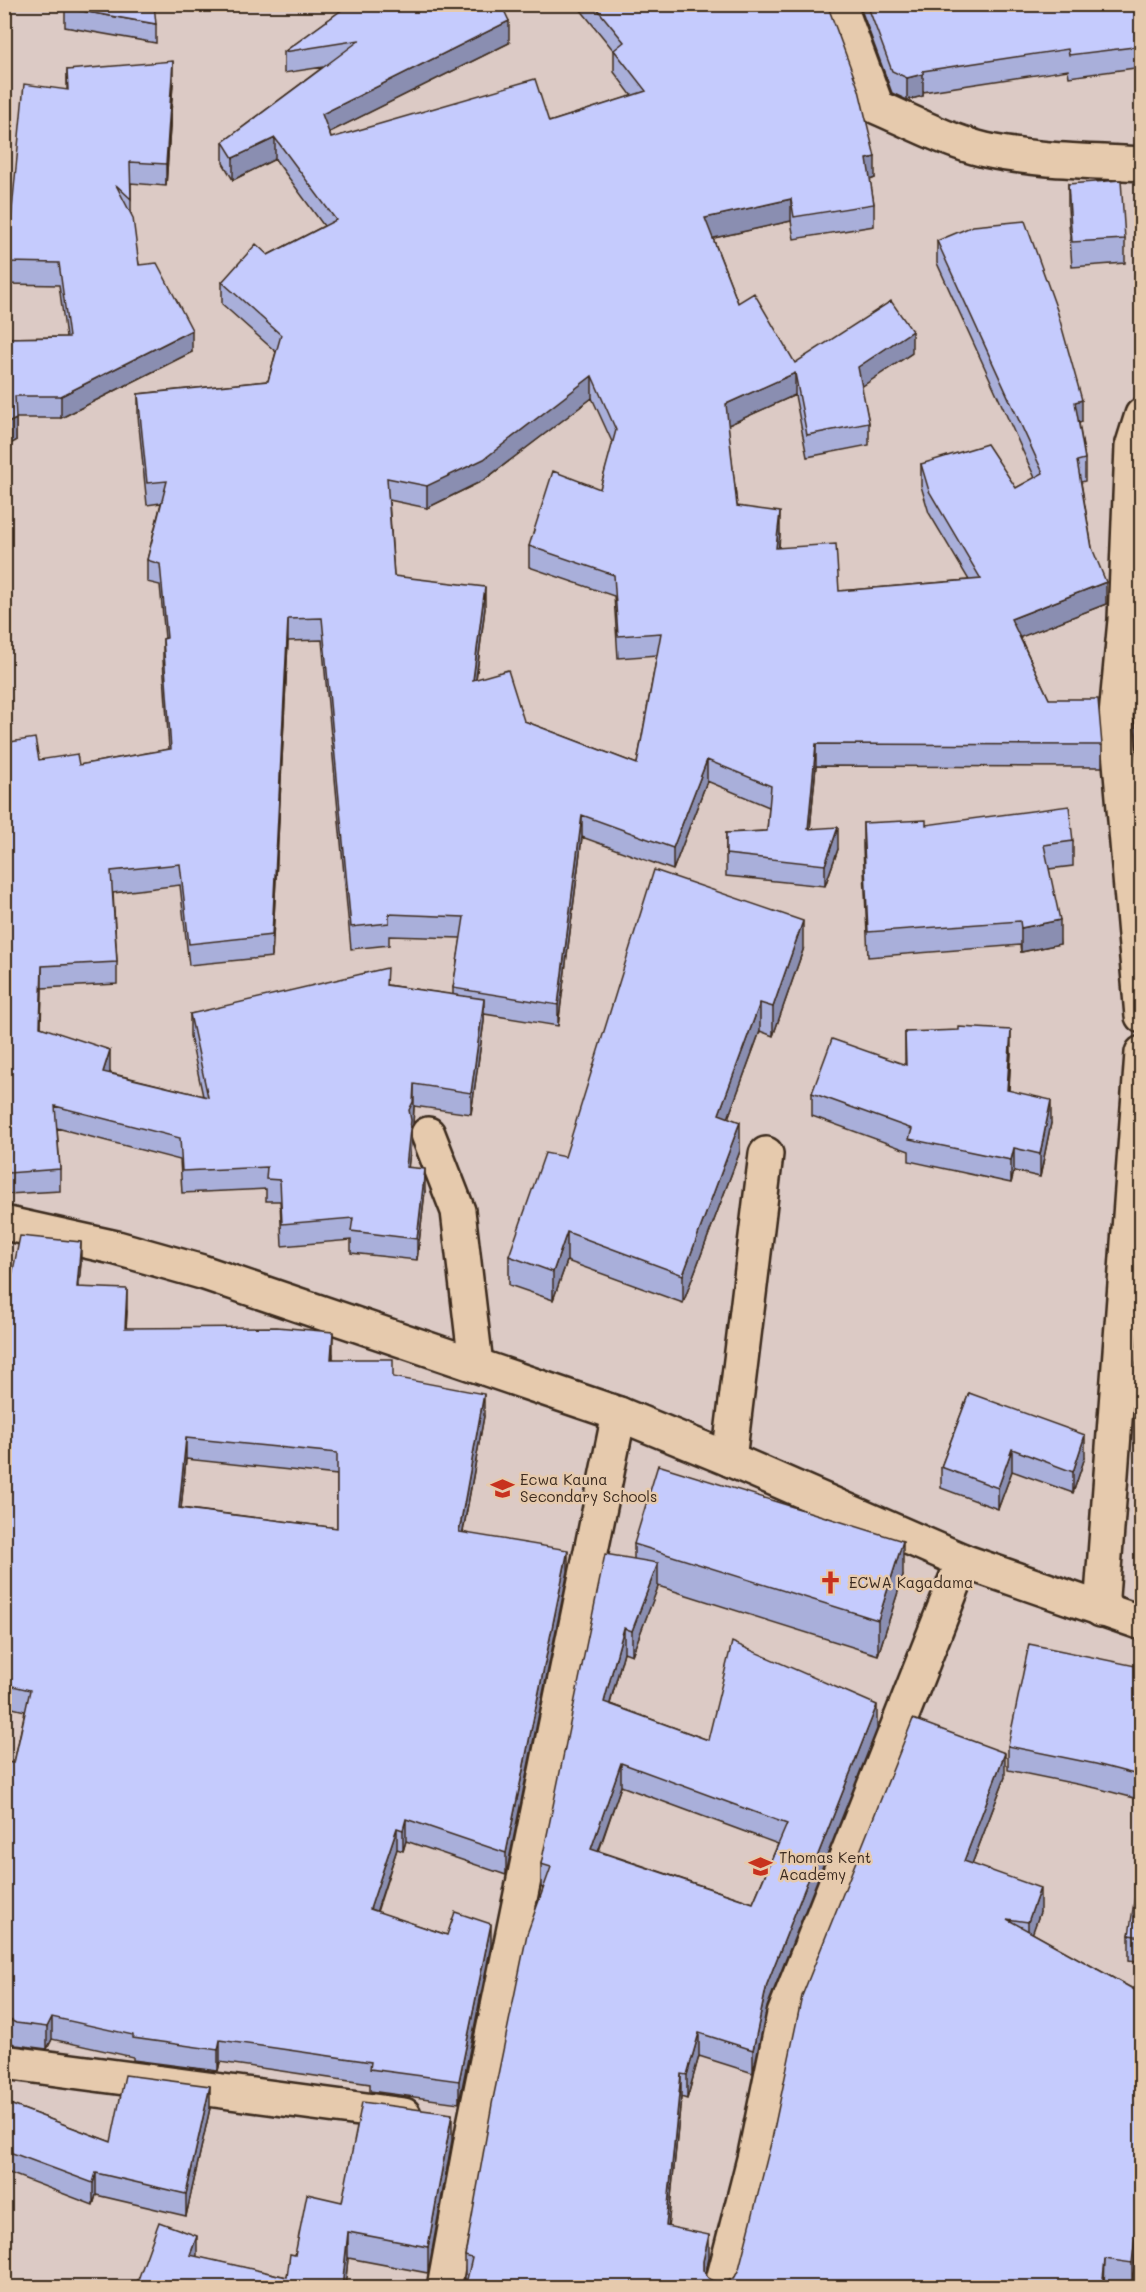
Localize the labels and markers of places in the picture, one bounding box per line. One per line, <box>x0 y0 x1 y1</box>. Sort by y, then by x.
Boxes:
place label: Ecwa Kauna Secondary Schools <box>520 1469 657 1506</box>
school or university icon: Ecwa Kauna Secondary Schools <box>489 1476 515 1502</box>
church icon: ECWA Kagadama <box>818 1570 844 1596</box>
place label: ECWA Kagadama <box>849 1572 973 1592</box>
place label: Thomas Kent Academy <box>779 1847 871 1884</box>
school or university icon: Thomas Kent Academy <box>748 1854 774 1880</box>

